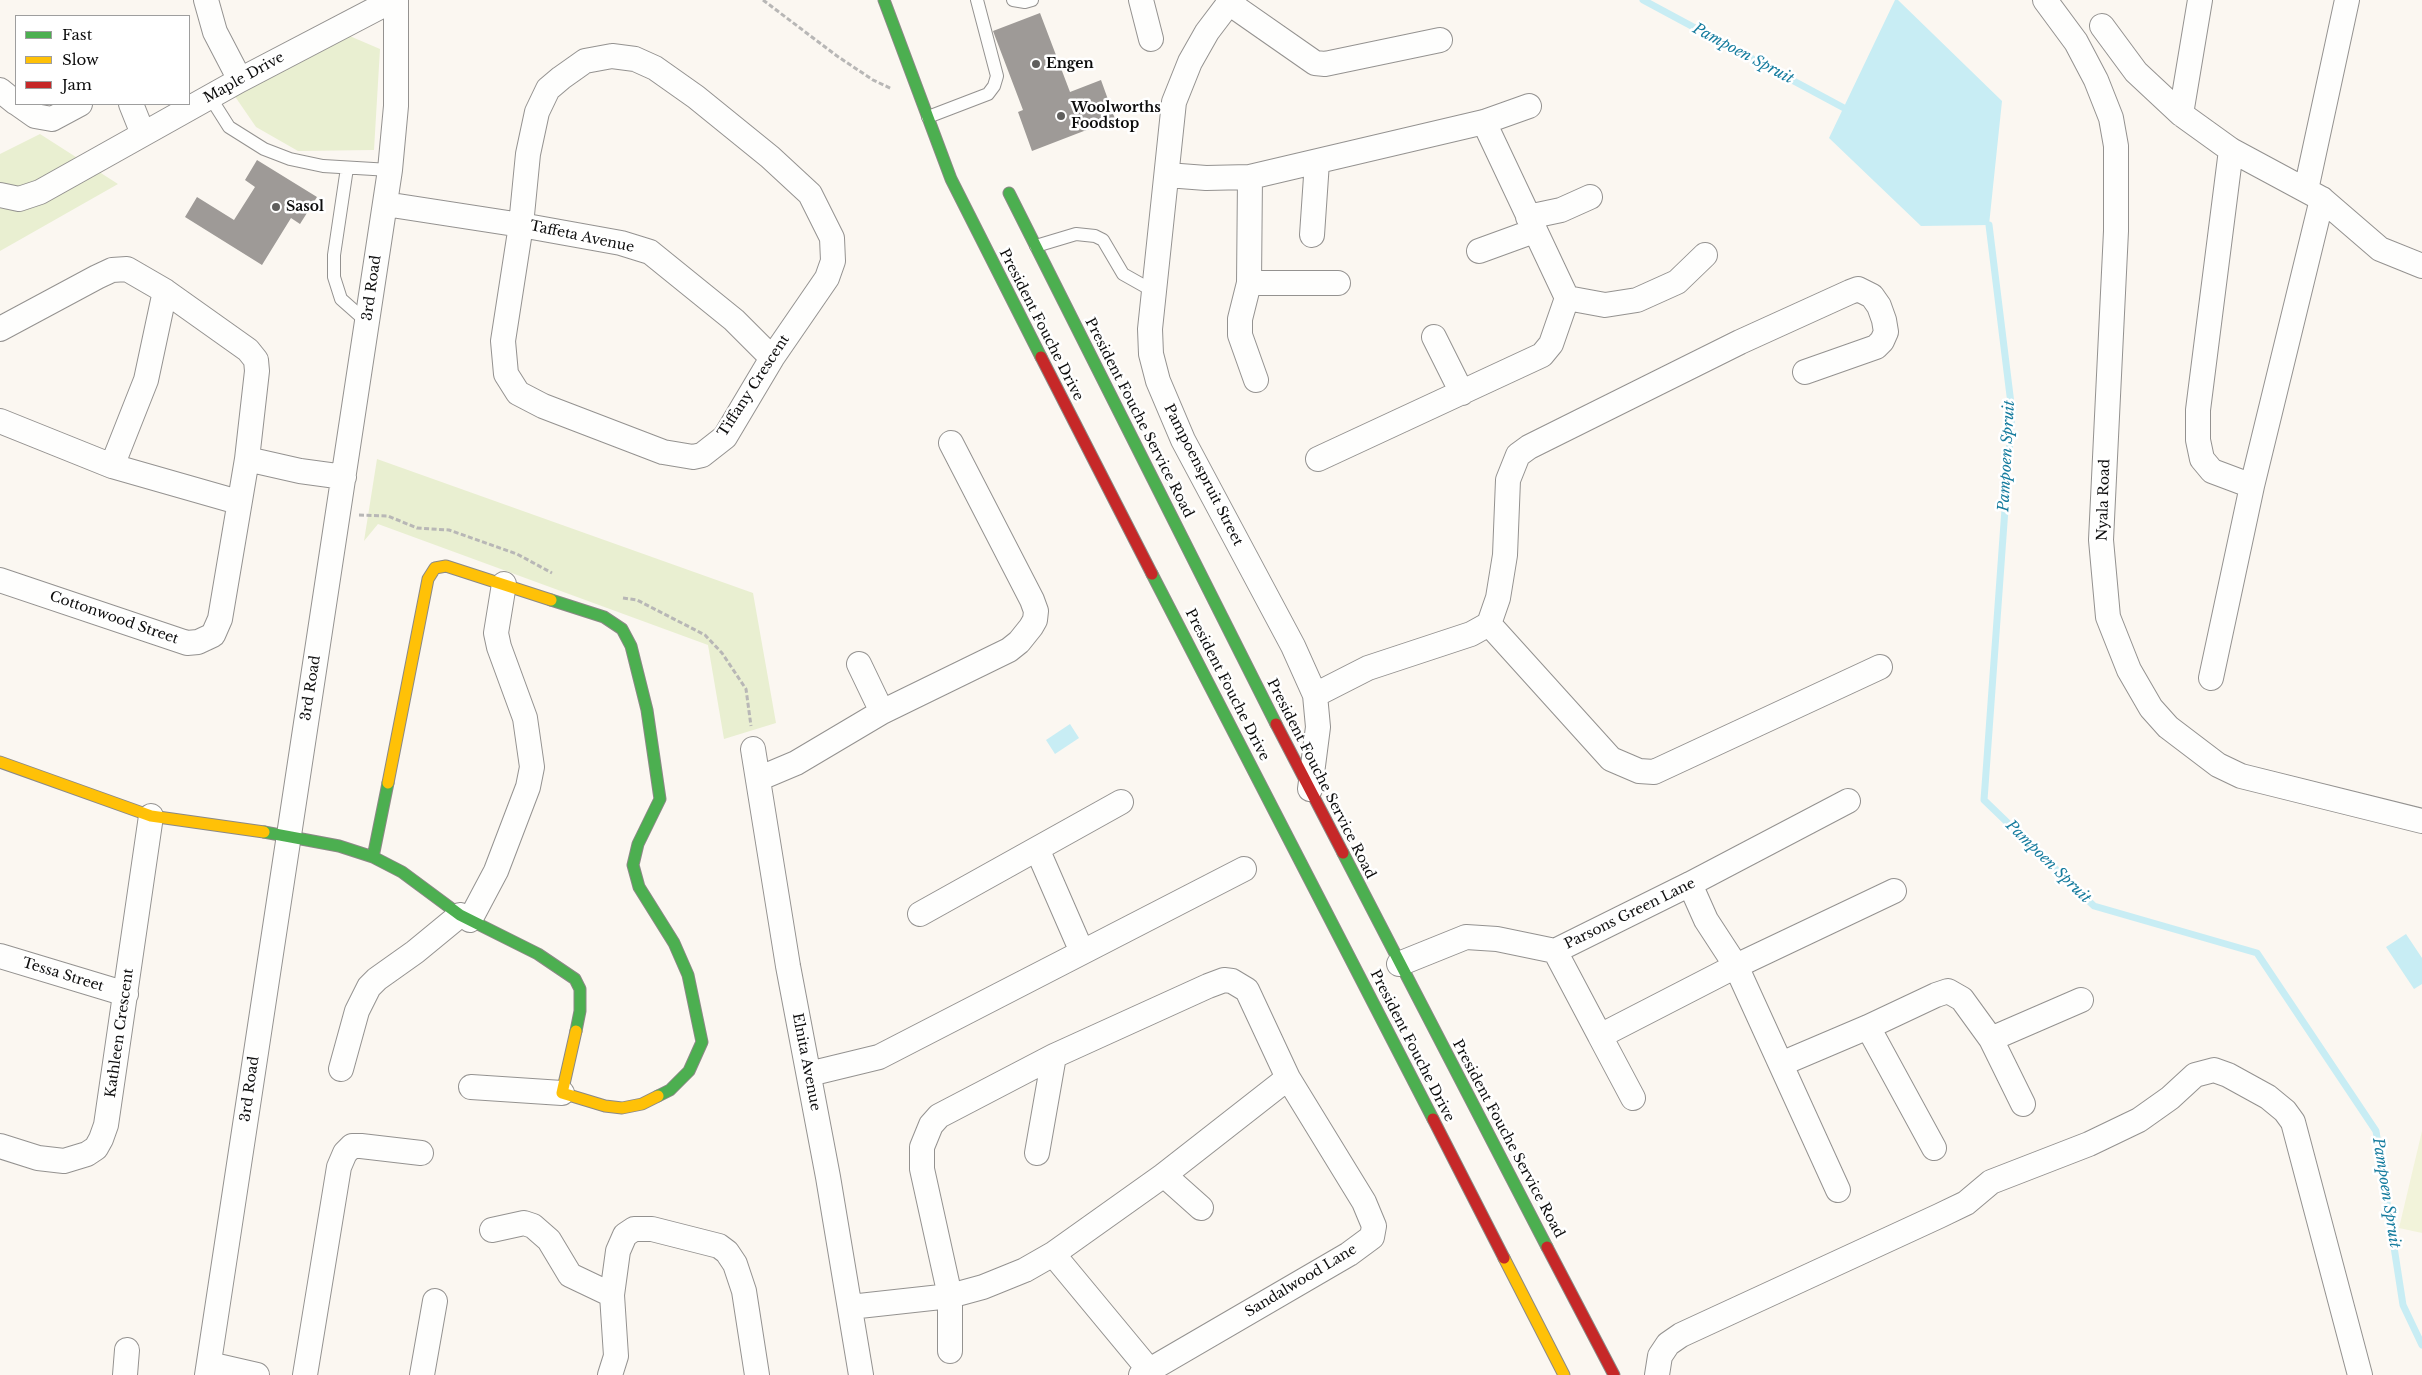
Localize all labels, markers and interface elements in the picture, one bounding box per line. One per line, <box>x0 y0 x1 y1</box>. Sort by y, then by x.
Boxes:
legend <box>15 15 190 105</box>
water label: Pampoen Spruit <box>1690 20 1796 88</box>
text: Fast <box>62 25 92 44</box>
street label: Maple Drive <box>201 49 287 107</box>
text: Slow <box>62 50 99 69</box>
place label: Engen <box>1046 56 1094 72</box>
marker: Engen <box>1030 58 1042 70</box>
text: Jam <box>62 75 92 94</box>
place label: Woolworths Foodstop <box>1071 100 1161 132</box>
marker: Woolworths Foodstop <box>1055 110 1067 122</box>
place label: Sasol <box>286 199 324 215</box>
marker: Sasol <box>270 201 282 213</box>
street label: Taffeta Avenue <box>528 218 636 256</box>
street label: President Fouche Drive <box>995 246 1087 404</box>
street label: 3rd Road <box>359 254 385 322</box>
street label: President Fouche Service Road <box>1081 315 1197 521</box>
street label: Tiffany Crescent <box>715 332 793 440</box>
water label: Pampoen Spruit <box>1995 400 2019 512</box>
street label: Pampoenspruit Street <box>1160 401 1246 549</box>
street label: Nyala Road <box>2094 459 2114 541</box>
street label: Cottonwood Street <box>47 588 181 648</box>
street label: President Fouche Drive <box>1181 606 1273 764</box>
street label: 3rd Road <box>298 654 324 722</box>
street label: President Fouche Service Road <box>1263 676 1379 882</box>
water label: Pampoen Spruit <box>2002 817 2094 907</box>
street label: Parsons Green Lane <box>1562 875 1698 953</box>
street label: Tessa Street <box>20 955 106 995</box>
street label: Kathleen Crescent <box>103 967 137 1099</box>
street label: President Fouche Drive <box>1366 967 1458 1125</box>
street label: Elnita Avenue <box>788 1012 824 1112</box>
street label: President Fouche Service Road <box>1448 1037 1568 1241</box>
street label: 3rd Road <box>237 1055 263 1123</box>
water label: Pampoen Spruit <box>2368 1137 2404 1249</box>
street label: Sandalwood Lane <box>1242 1241 1360 1321</box>

